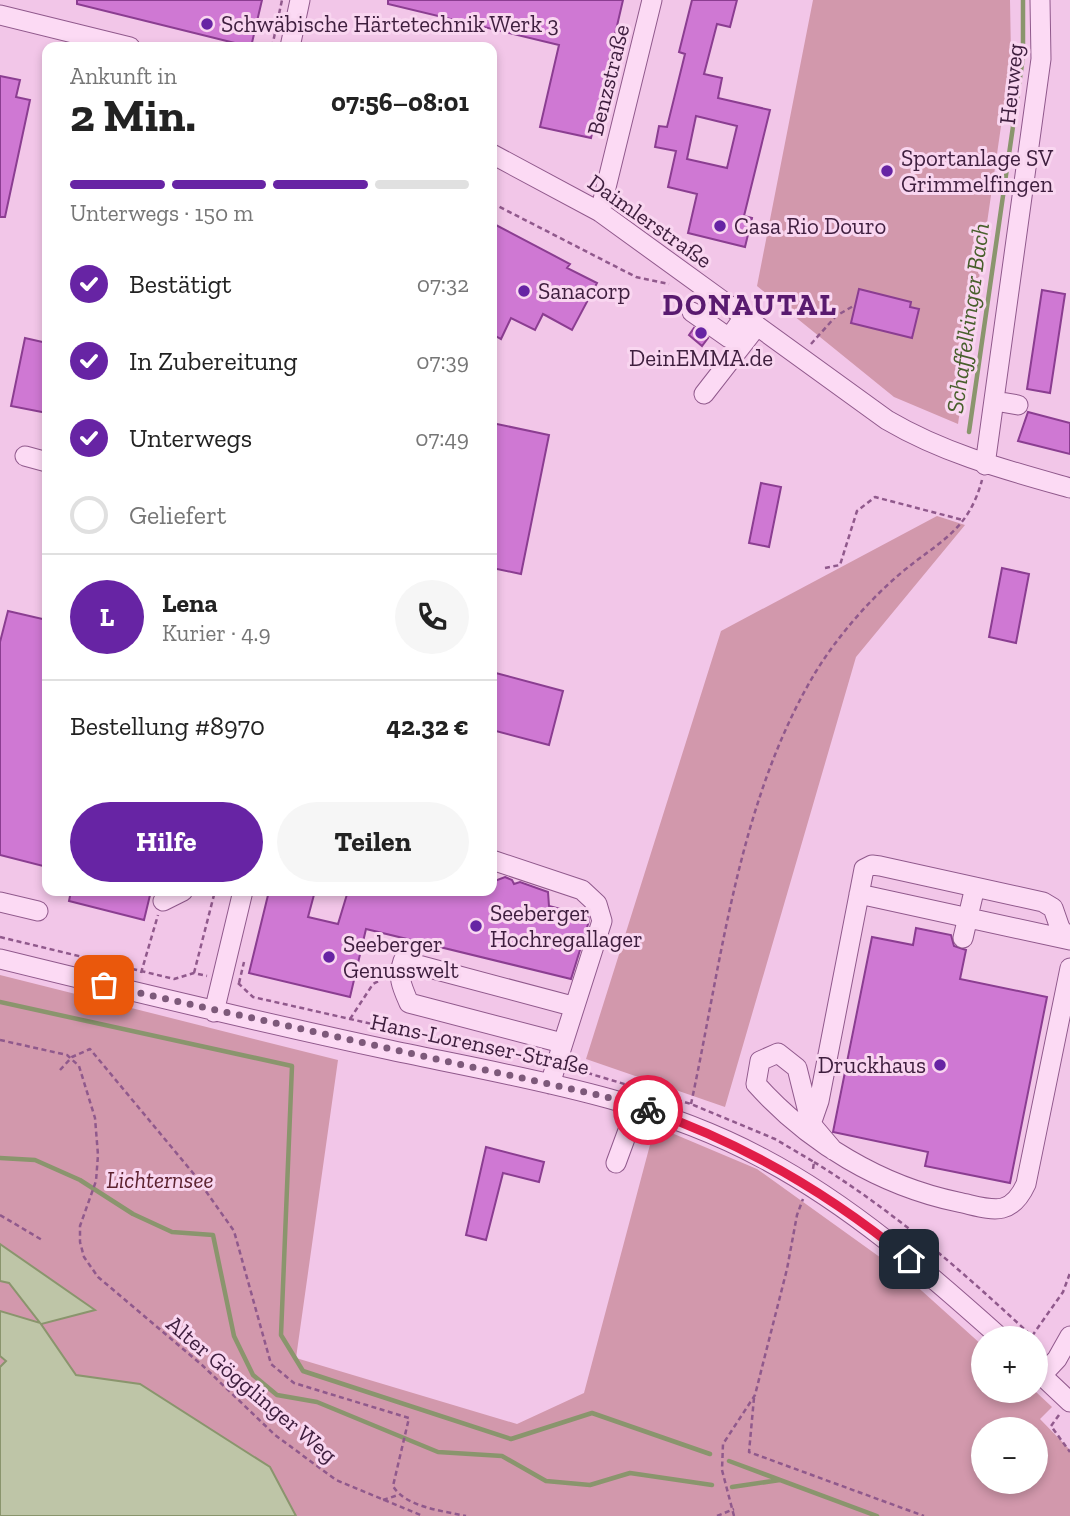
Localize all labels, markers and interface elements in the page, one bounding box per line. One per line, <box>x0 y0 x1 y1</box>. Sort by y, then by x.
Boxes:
place label: Schwäbische Härtetechnik Werk 3 <box>221 10 559 38</box>
marker: Schwäbische Härtetechnik Werk 3 <box>199 16 215 32</box>
street label: Benzstraße <box>581 21 635 139</box>
street label: Heuweg <box>993 42 1029 126</box>
text: Ankunft in <box>70 62 177 90</box>
text: 07:56–08:01 <box>331 86 469 118</box>
text: 2 Min. <box>70 88 196 143</box>
place label: Sportanlage SV Grimmelfingen <box>901 144 1053 198</box>
marker: Sportanlage SV Grimmelfingen <box>879 163 895 179</box>
street label: Daimlerstraße <box>582 168 718 274</box>
text: Unterwegs · 150 m <box>70 199 253 227</box>
place label: Casa Rio Douro <box>734 212 886 240</box>
marker: Casa Rio Douro <box>712 218 728 234</box>
water label: Schaffelkinger Bach <box>940 221 995 415</box>
icon: check <box>70 265 108 303</box>
text: Bestätigt <box>129 268 231 300</box>
text: 07:32 <box>417 270 469 298</box>
place label: Sanacorp <box>538 277 630 305</box>
marker: Sanacorp <box>516 283 532 299</box>
district label: DONAUTAL <box>662 287 838 323</box>
marker: DeinEMMA.de <box>693 325 709 341</box>
icon: check <box>70 342 108 380</box>
place label: DeinEMMA.de <box>629 344 773 372</box>
text: In Zubereitung <box>129 345 297 377</box>
text: 07:39 <box>416 347 469 375</box>
icon: check <box>70 419 108 457</box>
text: Unterwegs <box>129 422 252 454</box>
text: 07:49 <box>415 424 469 452</box>
text: Geliefert <box>129 499 227 531</box>
button: phone <box>395 580 469 654</box>
text: Lena <box>162 587 218 619</box>
text: L <box>100 601 114 633</box>
text: Kurier · 4.9 <box>162 619 271 647</box>
text: Bestellung #8970 <box>70 710 265 742</box>
text: 42.32 € <box>386 710 469 742</box>
button: Hilfe <box>70 802 263 882</box>
button: Teilen <box>277 802 469 882</box>
place label: Seeberger Hochregallager <box>490 899 643 953</box>
marker: Seeberger Hochregallager <box>468 918 484 934</box>
place label: Seeberger Genusswelt <box>343 930 459 984</box>
marker: Seeberger Genusswelt <box>321 949 337 965</box>
pin <box>74 955 134 1015</box>
icon: bag <box>85 966 123 1004</box>
street label: Hans-Lorenser-Straße <box>368 1007 592 1081</box>
place label: Druckhaus <box>818 1051 926 1079</box>
marker: Druckhaus <box>932 1057 948 1073</box>
courier <box>613 1075 683 1145</box>
icon: bike <box>629 1091 667 1129</box>
park label: Lichternsee <box>106 1166 214 1194</box>
pin <box>879 1229 939 1289</box>
icon: home <box>890 1240 928 1278</box>
street label: Alter Gögglinger Weg <box>161 1309 343 1469</box>
map controls <box>971 1326 1048 1494</box>
button: + <box>971 1326 1048 1403</box>
button: − <box>971 1417 1048 1494</box>

